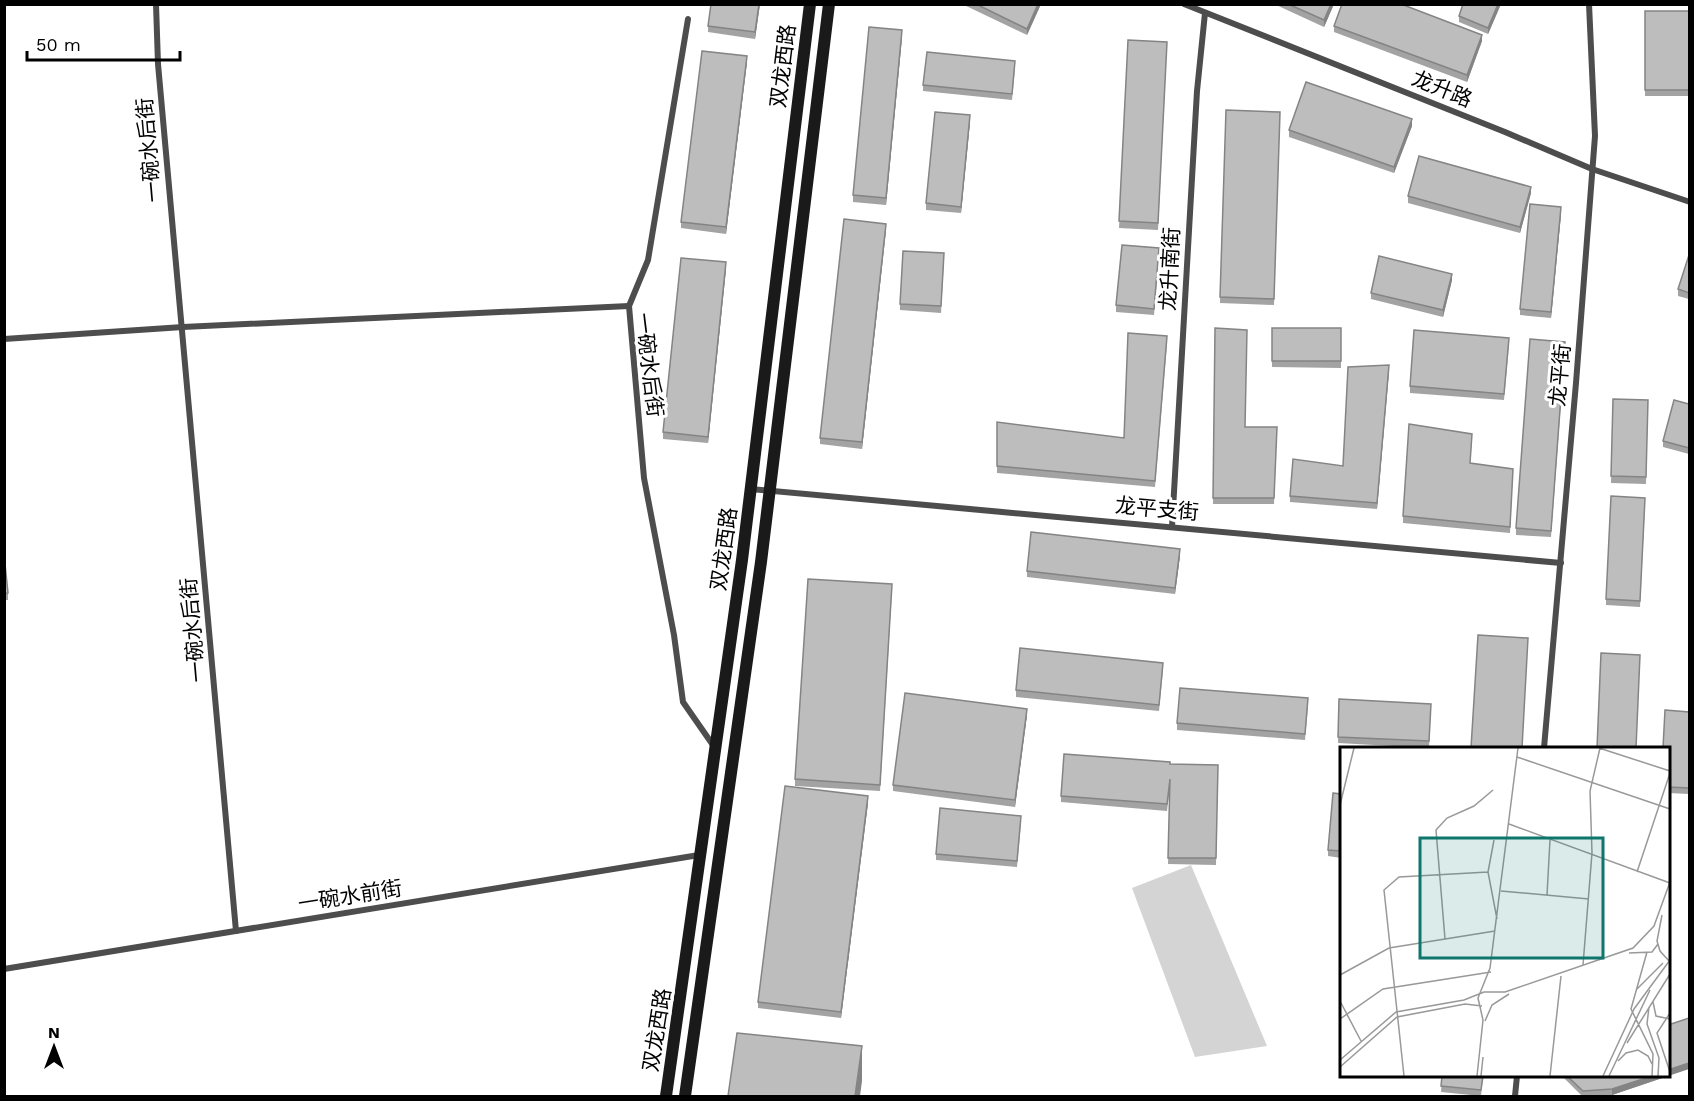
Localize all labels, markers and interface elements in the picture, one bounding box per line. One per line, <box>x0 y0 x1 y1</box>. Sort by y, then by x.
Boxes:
street label: 双龙西路 <box>765 23 800 109</box>
scale bar <box>27 24 180 62</box>
text: 50 m <box>36 34 81 55</box>
street label: 龙升路 <box>1408 65 1476 112</box>
street label: 一碗水后街 <box>131 97 166 203</box>
street label: 龙升南街 <box>1155 226 1184 312</box>
street label: 一碗水后街 <box>631 311 668 419</box>
street label: 龙平街 <box>1544 342 1575 407</box>
street label: 龙平支街 <box>1114 492 1200 525</box>
street label: 双龙西路 <box>705 506 742 592</box>
street label: 一碗水后街 <box>175 577 210 683</box>
inset map <box>1340 747 1670 1077</box>
street label: 一碗水前街 <box>296 875 404 916</box>
street label: 双龙西路 <box>638 986 675 1073</box>
north arrow <box>24 1017 84 1077</box>
text: N <box>48 1023 60 1042</box>

